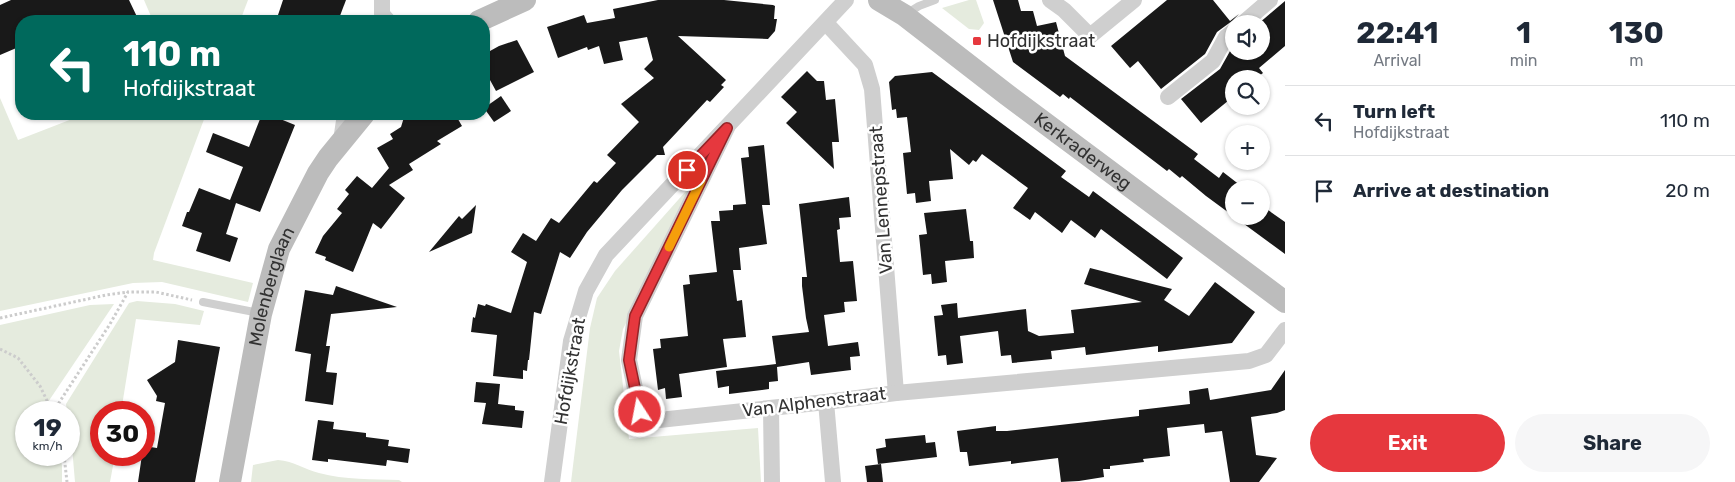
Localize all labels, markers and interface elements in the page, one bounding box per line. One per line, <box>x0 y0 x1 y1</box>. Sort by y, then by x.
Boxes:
map controls <box>1225 15 1270 225</box>
button: sound <box>1225 15 1270 60</box>
text: 22:41 <box>1356 15 1439 51</box>
text: 1 <box>1516 15 1531 51</box>
text: 130 <box>1609 15 1664 51</box>
place label: Hofdijkstraat <box>987 30 1095 52</box>
text: 110 m <box>123 33 221 75</box>
icon: left <box>40 35 105 100</box>
marker: Hofdijkstraat <box>971 35 983 47</box>
text: Arrival <box>1373 51 1421 70</box>
text: min <box>1510 51 1538 70</box>
text: m <box>1629 51 1643 70</box>
button: search <box>1225 70 1270 115</box>
text: Hofdijkstraat <box>123 75 255 102</box>
text: Turn left <box>1353 100 1435 123</box>
icon: left <box>1310 107 1338 135</box>
street label: Kerkraderweg <box>1030 108 1136 195</box>
text: 110 m <box>1660 109 1710 132</box>
text: Hofdijkstraat <box>1353 123 1449 142</box>
street label: Van Lennepstraat <box>865 125 897 275</box>
button: + <box>1225 125 1270 170</box>
pin <box>666 149 708 191</box>
icon: arrive <box>673 156 701 184</box>
icon: arrive <box>1310 177 1338 205</box>
text: Arrive at destination <box>1353 179 1549 202</box>
text: 20 m <box>1665 179 1710 202</box>
button: − <box>1225 180 1270 225</box>
street label: Molenberglaan <box>244 223 299 348</box>
street label: Hofdijkstraat <box>550 316 590 426</box>
street label: Van Alphenstraat <box>741 382 887 422</box>
position arrow <box>613 385 665 437</box>
speed limit sign: 30 <box>90 401 155 466</box>
text: 19 <box>33 413 62 442</box>
button: Exit <box>1310 414 1505 472</box>
button: Share <box>1515 414 1710 472</box>
text: km/h <box>33 439 62 453</box>

